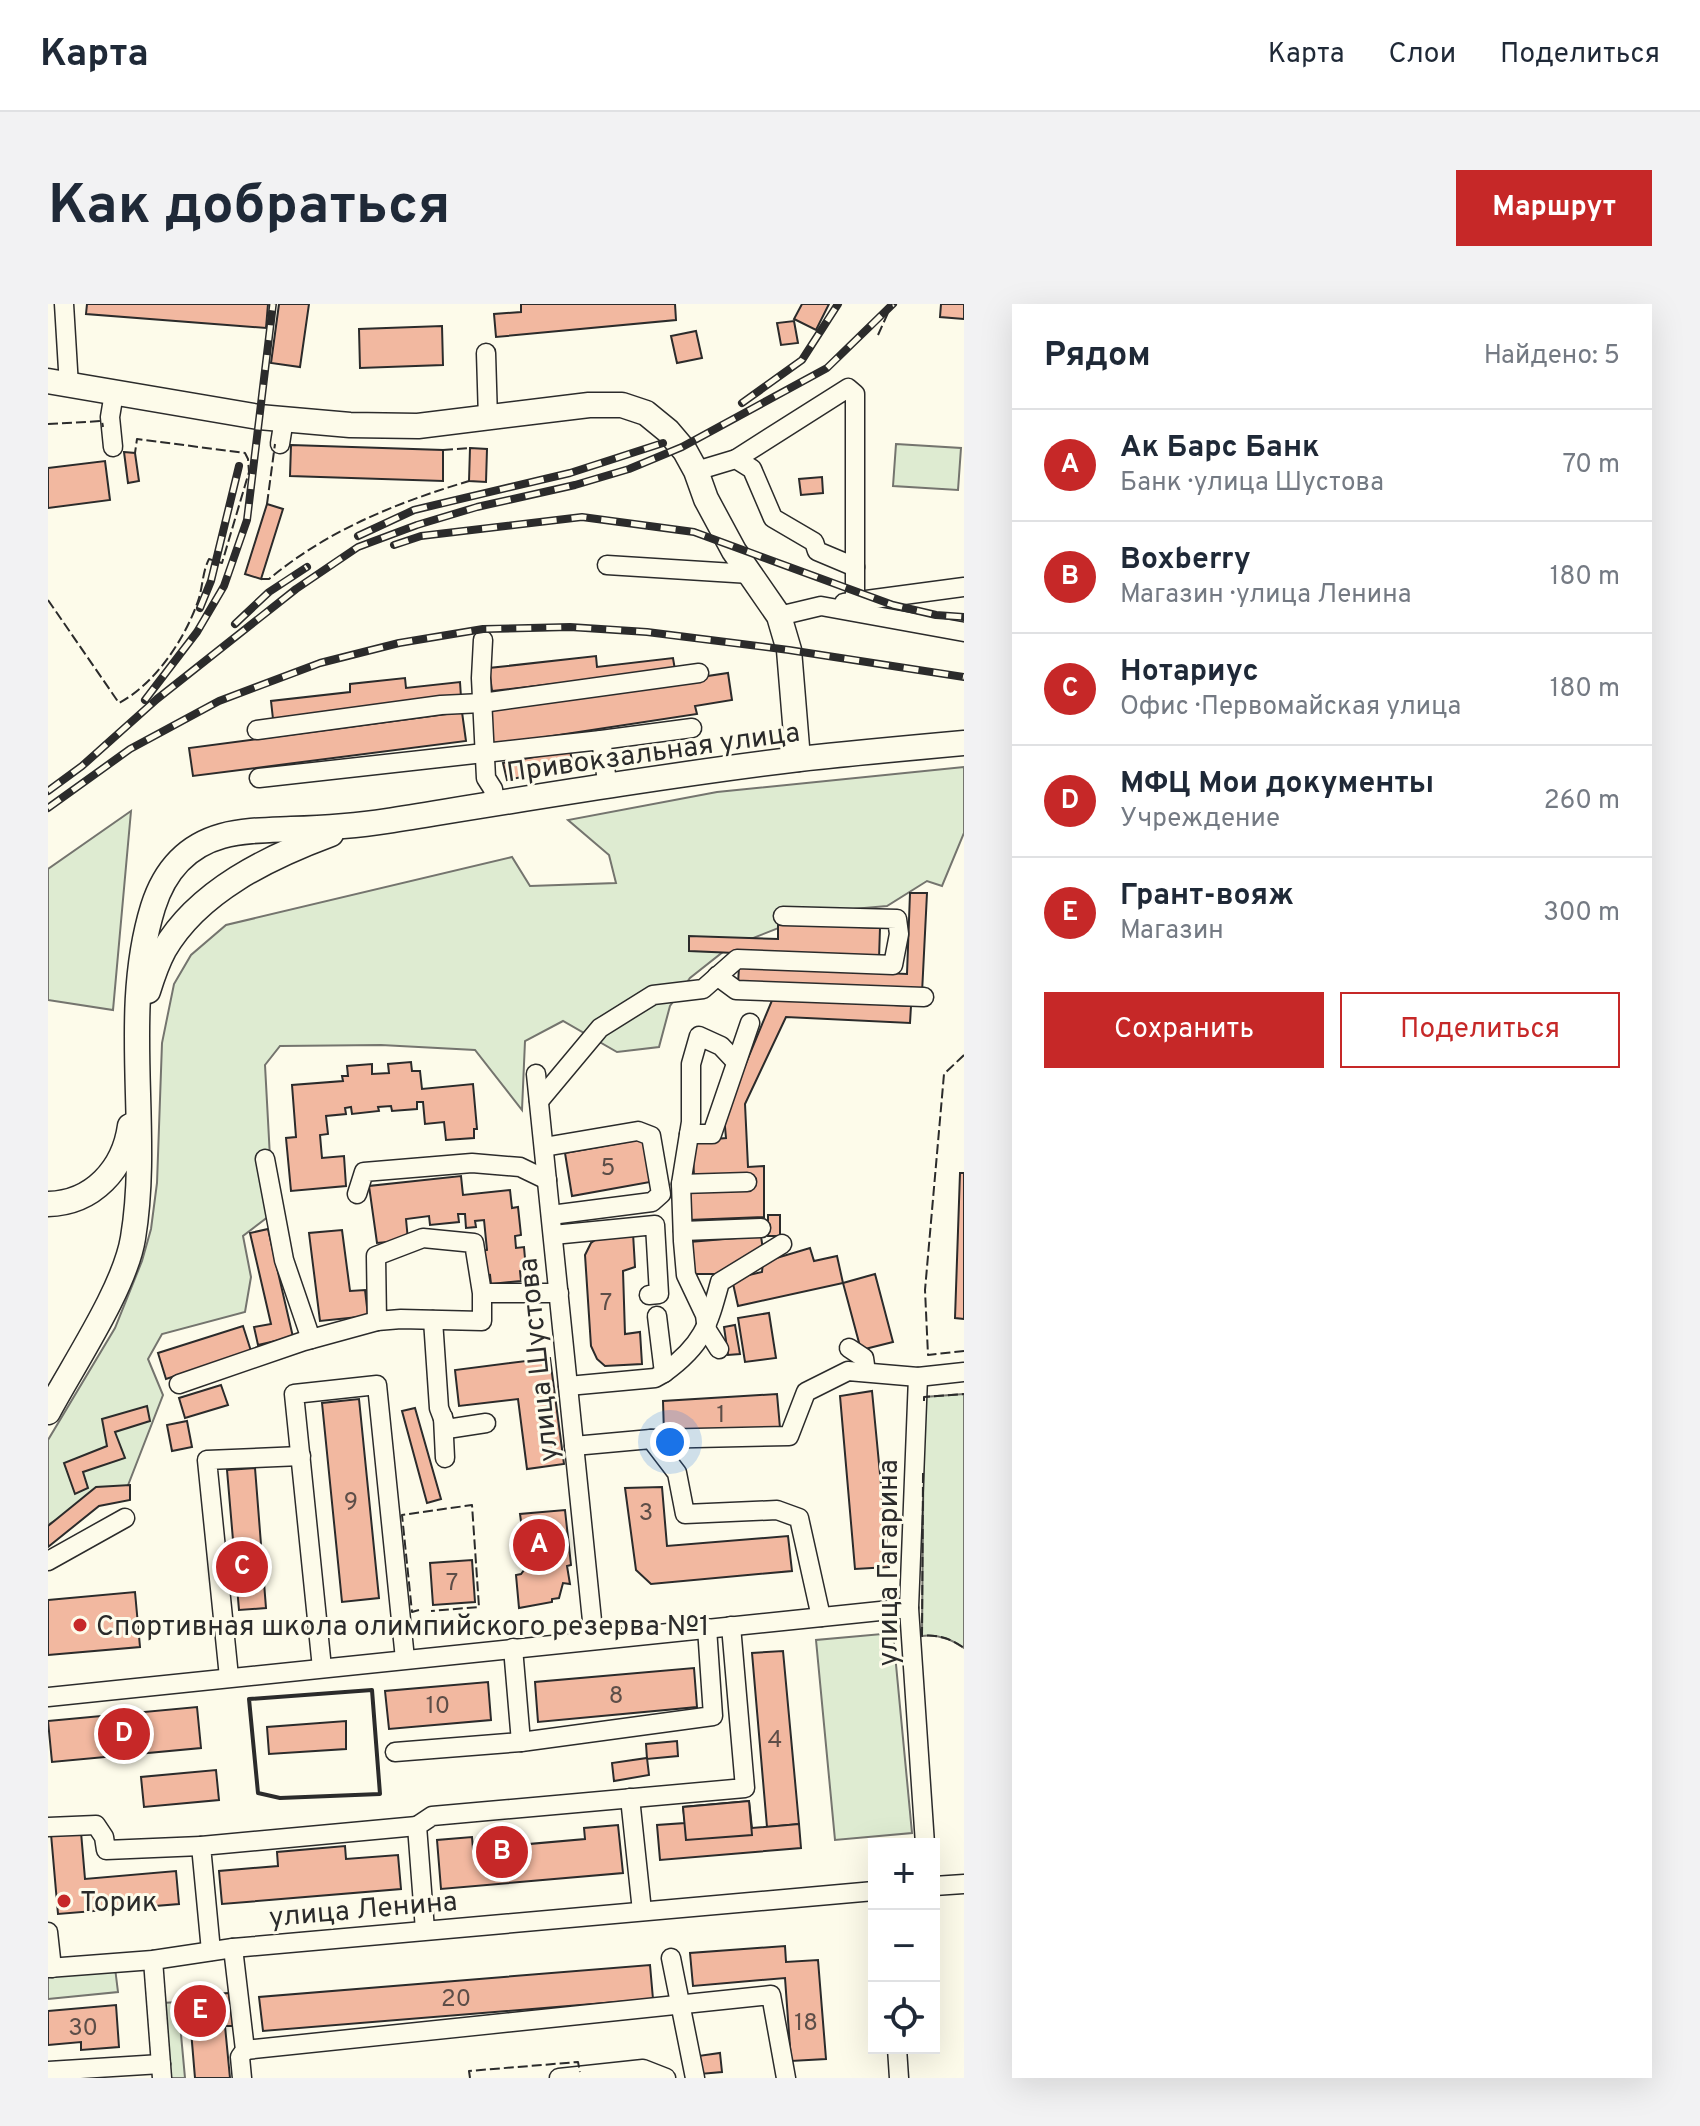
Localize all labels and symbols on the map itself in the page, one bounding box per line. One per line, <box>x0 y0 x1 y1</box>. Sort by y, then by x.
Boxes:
street label: Привокзальная улица <box>505 716 802 792</box>
house number: 5 <box>601 1154 615 1184</box>
street label: улица Шустова <box>511 1256 569 1463</box>
house number: 7 <box>600 1289 612 1319</box>
house number: 1 <box>717 1401 725 1431</box>
your location <box>650 1422 690 1462</box>
street label: улица Гагарина <box>872 1459 908 1667</box>
house number: 9 <box>344 1488 358 1518</box>
house number: 3 <box>639 1499 653 1529</box>
pin: A <box>513 1515 565 1575</box>
pin: C <box>216 1537 268 1597</box>
house number: 7 <box>446 1569 458 1599</box>
place label: Спортивная школа олимпийского резерва №1 <box>96 1610 709 1646</box>
marker: Спортивная школа олимпийского резерва №1 <box>71 1616 89 1634</box>
house number: 8 <box>609 1682 623 1712</box>
house number: 10 <box>426 1692 450 1722</box>
pin: D <box>98 1704 150 1764</box>
house number: 4 <box>768 1726 782 1756</box>
pin: B <box>476 1822 528 1882</box>
street label: улица Ленина <box>268 1885 459 1937</box>
place label: Торик <box>80 1886 158 1922</box>
marker: Торик <box>55 1892 73 1910</box>
pin: E <box>174 1981 226 2041</box>
house number: 20 <box>441 1985 471 2015</box>
house number: 18 <box>794 2009 818 2039</box>
house number: 30 <box>68 2014 98 2044</box>

